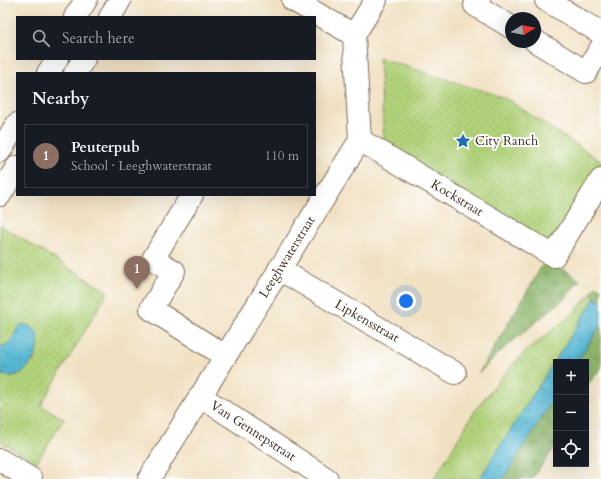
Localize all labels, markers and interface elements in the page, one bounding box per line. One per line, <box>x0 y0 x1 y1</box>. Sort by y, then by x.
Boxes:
north arrow <box>505 12 541 48</box>
search box <box>16 16 316 60</box>
icon: search <box>30 27 52 49</box>
text: Search here <box>62 28 135 48</box>
text: Nearby <box>32 87 89 110</box>
place icon: City Ranch <box>454 132 472 150</box>
place label: City Ranch <box>475 132 538 150</box>
text: Peuterpub <box>71 137 140 157</box>
text: 1 <box>43 147 49 165</box>
text: 110 m <box>265 147 299 165</box>
text: School · Leeghwaterstraat <box>71 157 212 175</box>
street label: Kockstraat <box>427 175 487 221</box>
street label: Leeghwaterstraat <box>255 213 319 301</box>
pin: 1 <box>124 256 150 289</box>
your location <box>396 291 416 311</box>
street label: Lipkensstraat <box>332 295 402 347</box>
map controls <box>553 359 589 467</box>
button: + <box>553 359 589 395</box>
button: − <box>553 395 589 431</box>
street label: Van Gennepstraat <box>207 397 299 465</box>
button: locate <box>553 431 589 467</box>

